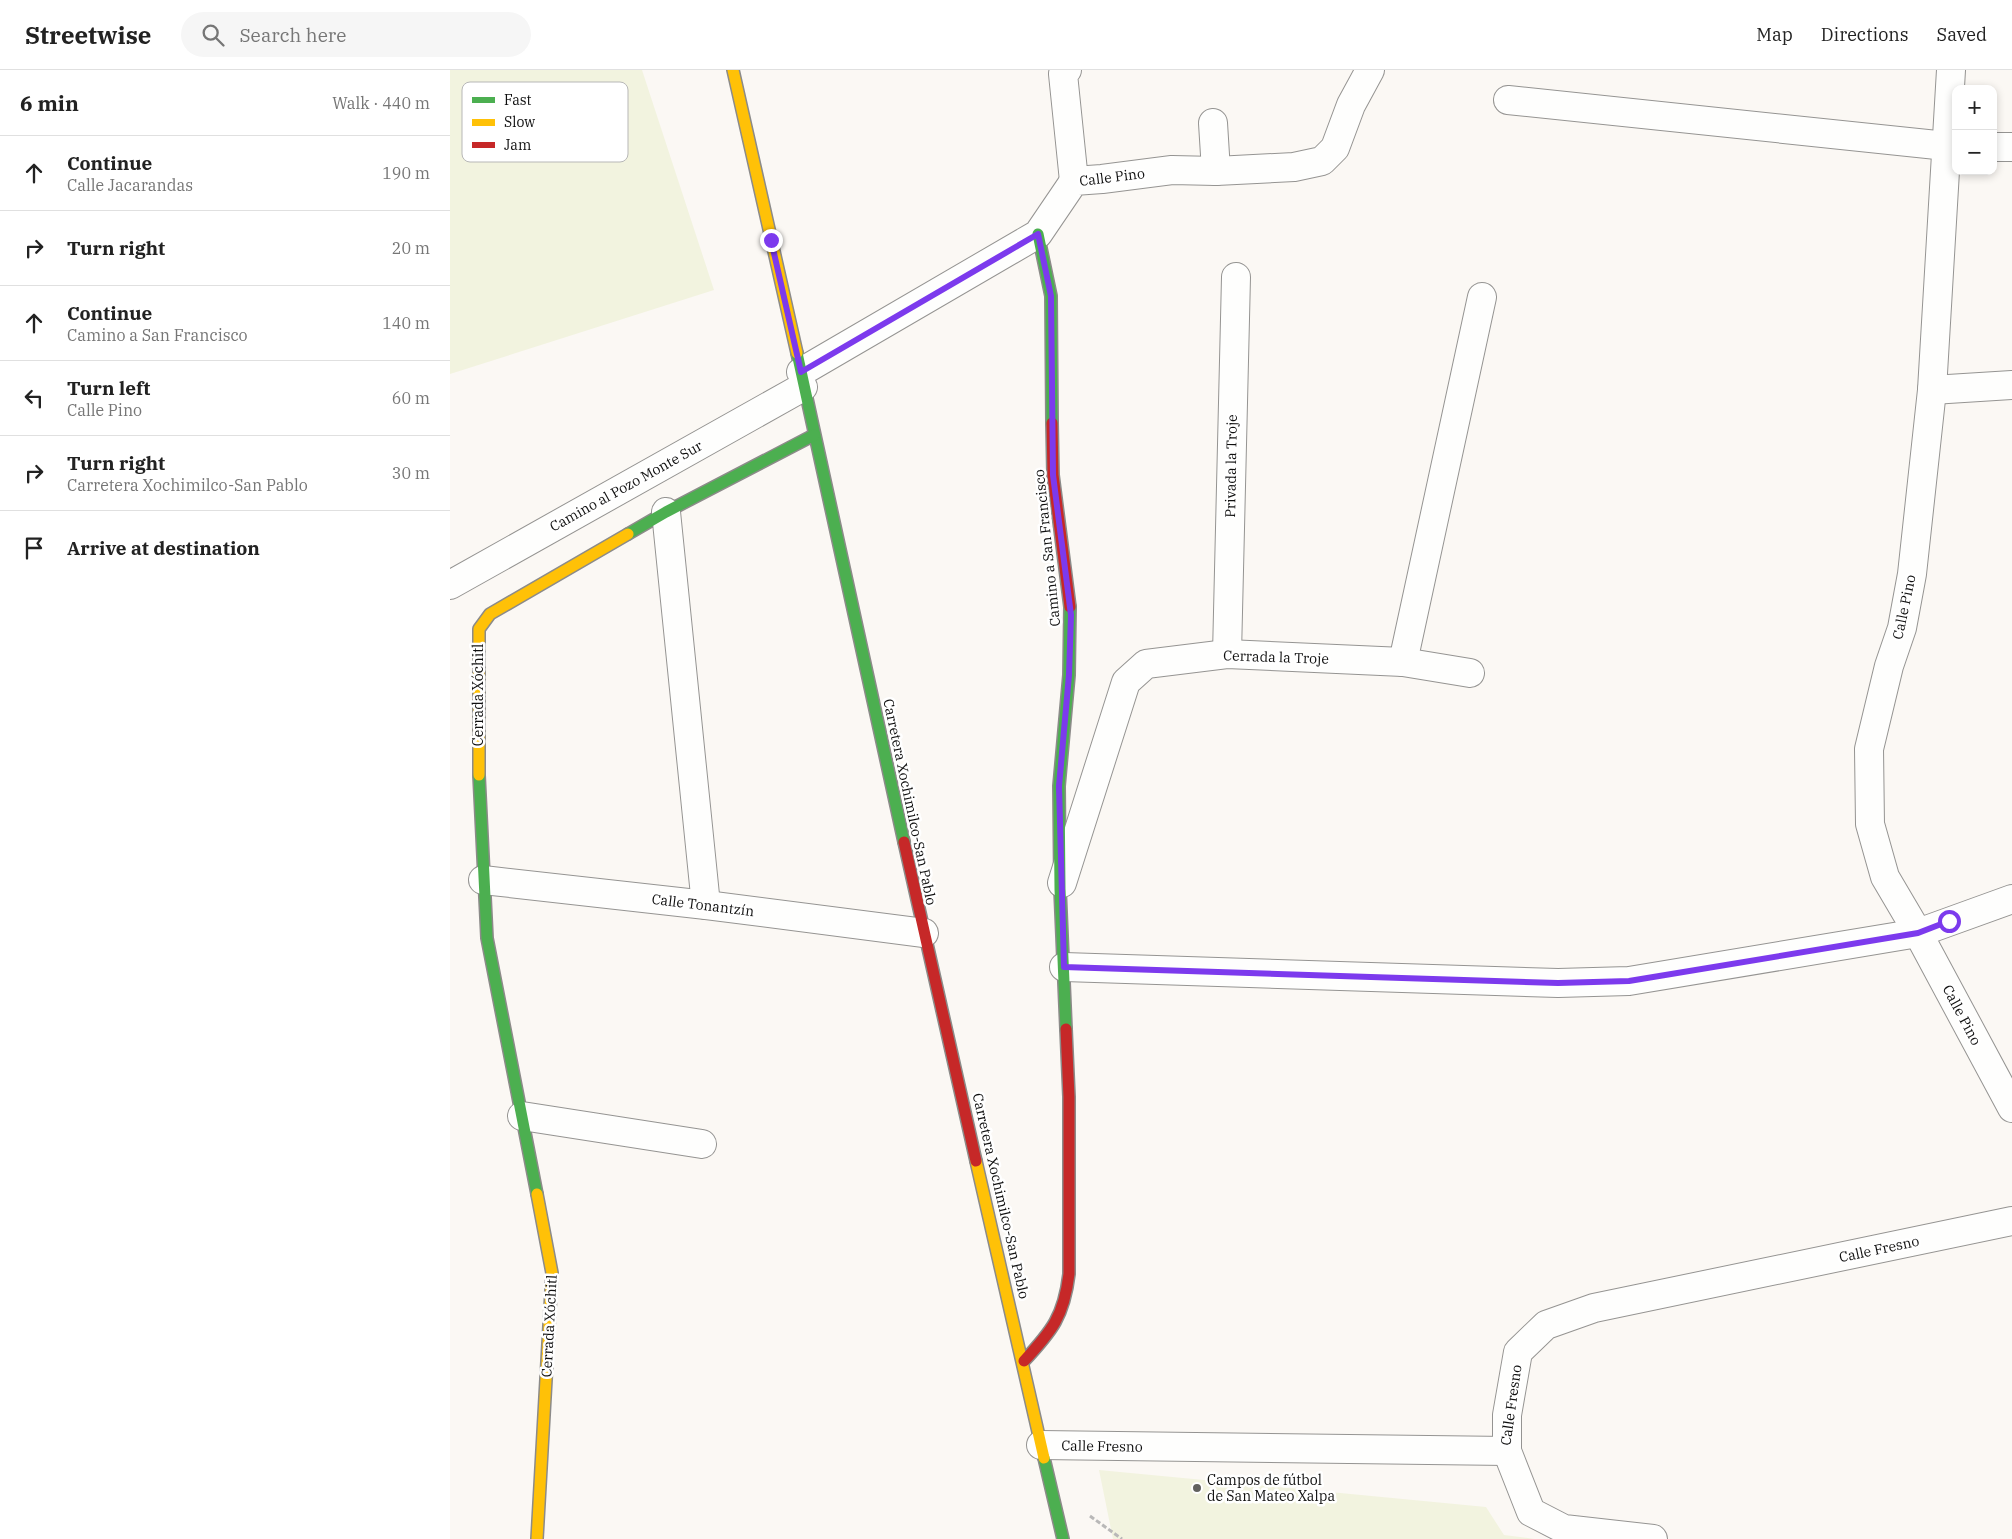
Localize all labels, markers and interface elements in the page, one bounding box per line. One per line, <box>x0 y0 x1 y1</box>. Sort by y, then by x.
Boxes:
search box <box>181 12 531 57</box>
text: Streetwise <box>25 19 151 51</box>
icon: search <box>199 21 227 49</box>
text: Search here <box>239 23 346 47</box>
text: Map <box>1756 23 1793 46</box>
text: Directions <box>1821 23 1909 46</box>
text: Saved <box>1937 23 1987 46</box>
legend <box>462 82 628 162</box>
map controls <box>1952 85 1997 175</box>
button: + <box>1952 85 1997 130</box>
text: 6 min <box>20 89 79 117</box>
text: Fast <box>504 91 532 109</box>
text: Walk · 440 m <box>332 93 430 113</box>
text: Slow <box>504 113 535 131</box>
button: − <box>1952 130 1997 175</box>
text: Jam <box>504 136 531 154</box>
text: Continue <box>67 151 152 175</box>
icon: ahead <box>20 159 48 187</box>
text: 190 m <box>382 163 430 183</box>
street label: Calle Pino <box>1078 164 1146 190</box>
text: Calle Jacarandas <box>67 175 193 195</box>
route end <box>760 229 783 252</box>
icon: right <box>20 234 48 262</box>
text: Turn right <box>67 236 165 260</box>
text: 20 m <box>392 238 430 258</box>
text: Continue <box>67 301 152 325</box>
icon: ahead <box>20 309 48 337</box>
text: 140 m <box>382 313 430 333</box>
text: Camino a San Francisco <box>67 325 248 345</box>
text: Turn left <box>67 376 150 400</box>
icon: left <box>20 384 48 412</box>
text: 60 m <box>392 388 430 408</box>
text: Calle Pino <box>67 400 142 420</box>
street label: Privada la Troje <box>1221 414 1241 518</box>
street label: Camino al Pozo Monte Sur <box>547 436 706 535</box>
text: Turn right <box>67 451 165 475</box>
icon: right <box>20 459 48 487</box>
text: 30 m <box>392 463 430 483</box>
street label: Camino a San Francisco <box>1030 468 1064 628</box>
text: Carretera Xochimilco-San Pablo <box>67 475 308 495</box>
icon: arrive <box>20 534 48 562</box>
text: Arrive at destination <box>67 536 260 560</box>
street label: Calle Pino <box>1888 573 1920 641</box>
street label: Cerrada Xóchitl <box>469 644 487 746</box>
street label: Cerrada la Troje <box>1223 646 1329 668</box>
street label: Carretera Xochimilco-San Pablo <box>879 697 941 907</box>
street label: Calle Tonantzín <box>651 890 755 920</box>
route start <box>1938 910 1961 933</box>
street label: Calle Pino <box>1939 982 1985 1048</box>
street label: Carretera Xochimilco-San Pablo <box>969 1091 1033 1301</box>
street label: Calle Fresno <box>1837 1232 1921 1266</box>
street label: Cerrada Xóchitl <box>537 1274 561 1378</box>
street label: Calle Fresno <box>1496 1363 1526 1447</box>
street label: Calle Fresno <box>1061 1436 1143 1456</box>
place label: Campos de fútbol de San Mateo Xalpa <box>1207 1471 1335 1505</box>
marker: Campos de fútbol de San Mateo Xalpa <box>1191 1482 1203 1494</box>

